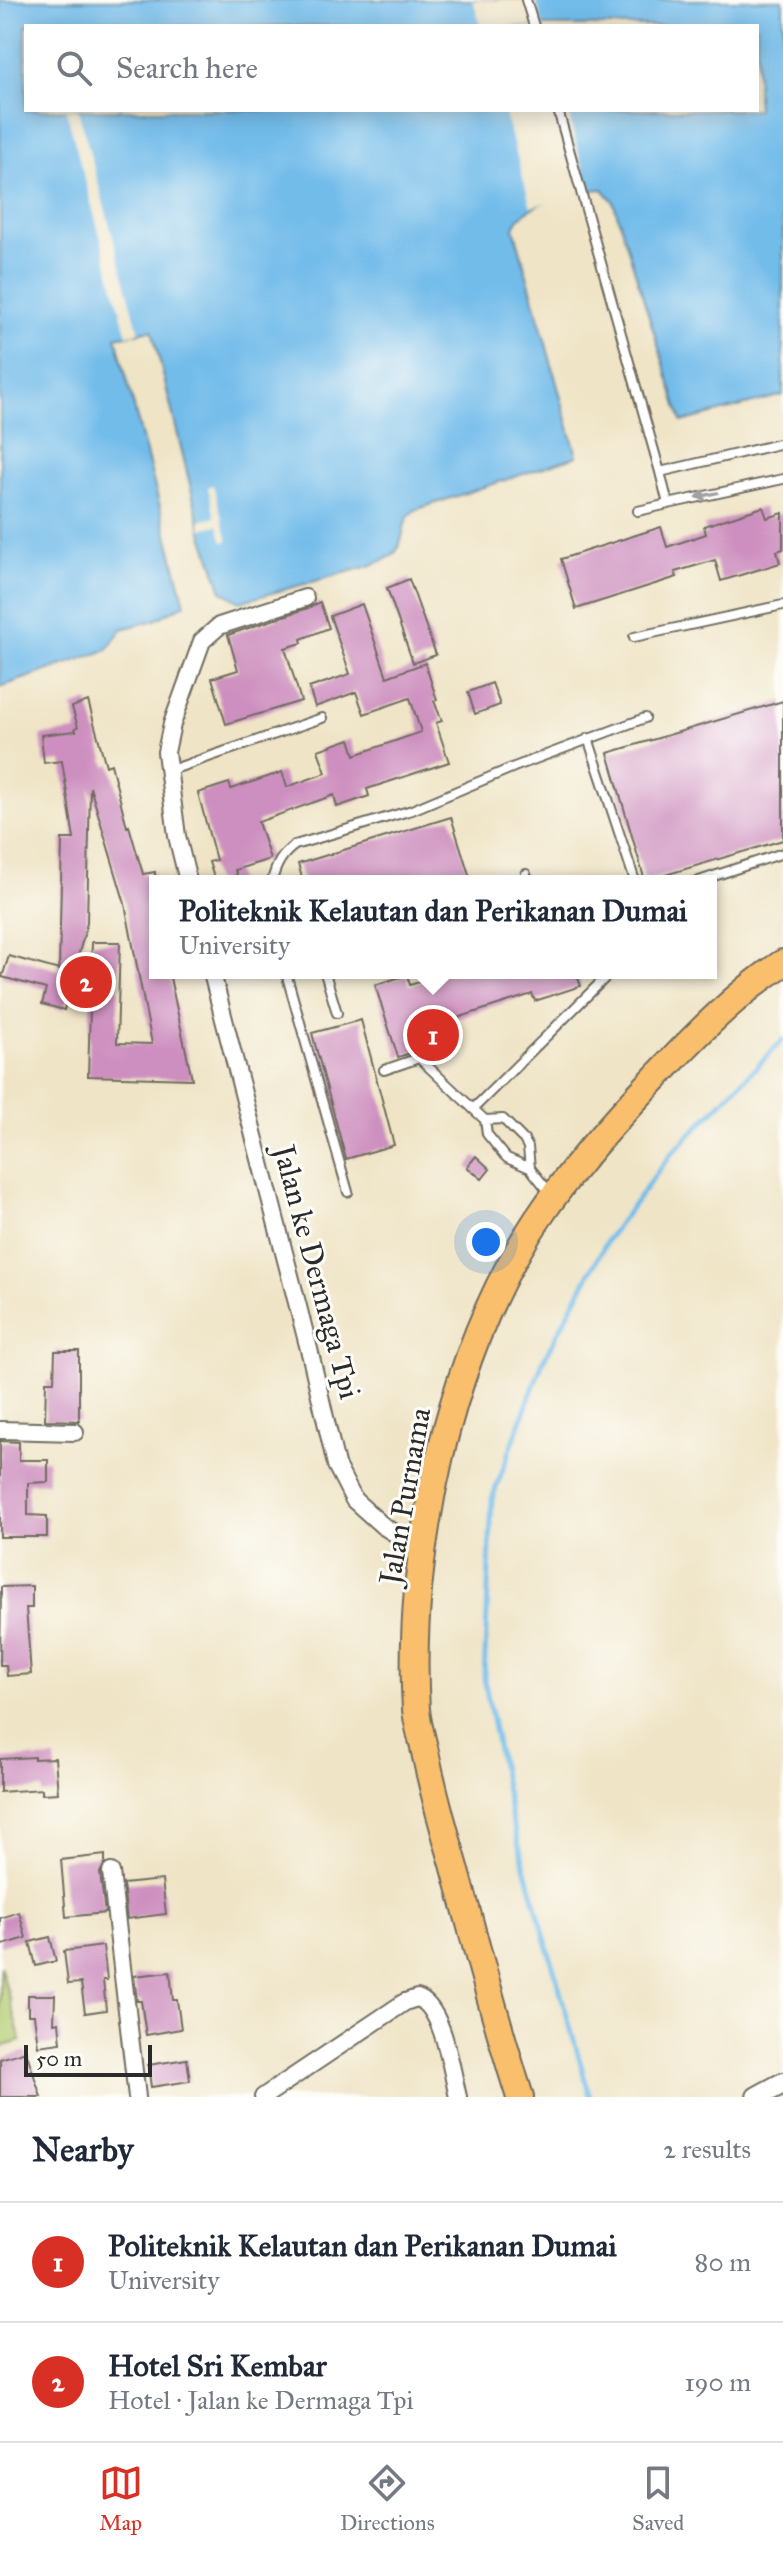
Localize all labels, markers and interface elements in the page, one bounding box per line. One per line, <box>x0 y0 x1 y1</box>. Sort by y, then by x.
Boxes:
search box <box>24 24 759 112</box>
icon: search <box>52 46 96 90</box>
text: Search here <box>116 50 258 86</box>
one-way arrow <box>694 489 719 502</box>
popup <box>149 875 717 979</box>
text: Politeknik Kelautan dan Perikanan Dumai <box>179 893 687 929</box>
text: University <box>179 929 290 961</box>
pin: 2 <box>60 952 112 1012</box>
pin: 1 <box>407 1005 459 1065</box>
street label: Jalan ke Dermaga Tpi <box>265 1138 368 1403</box>
your location <box>466 1222 506 1262</box>
street label: Jalan Purnama <box>371 1405 438 1590</box>
scale bar <box>24 2041 152 2077</box>
text: 50 m <box>36 2045 82 2072</box>
text: Nearby <box>32 2129 134 2170</box>
text: 2 results <box>663 2133 751 2165</box>
text: Politeknik Kelautan dan Perikanan Dumai <box>108 2228 617 2264</box>
text: 1 <box>53 2246 63 2278</box>
text: 80 m <box>695 2246 751 2278</box>
text: University <box>108 2264 219 2296</box>
text: Hotel Sri Kembar <box>108 2348 327 2384</box>
text: 2 <box>52 2366 64 2398</box>
text: 190 m <box>684 2366 751 2398</box>
text: Hotel · Jalan ke Dermaga Tpi <box>108 2384 414 2416</box>
tab: Map <box>99 2461 143 2536</box>
tab: Directions <box>340 2461 435 2536</box>
tab: Saved <box>632 2461 684 2536</box>

